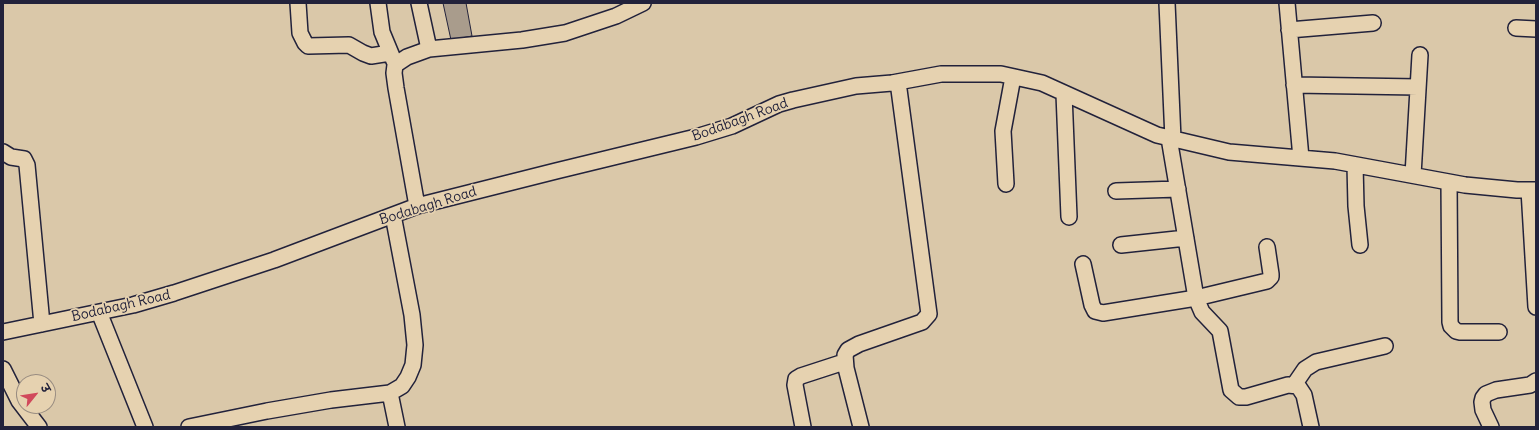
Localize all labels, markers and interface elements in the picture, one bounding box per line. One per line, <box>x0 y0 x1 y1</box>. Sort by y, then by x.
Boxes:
street label: Bodabagh Road <box>690 95 790 145</box>
street label: Bodabagh Road <box>377 183 479 229</box>
street label: Bodabagh Road <box>70 286 172 326</box>
north arrow <box>16 374 56 414</box>
text: उ <box>38 382 53 395</box>

